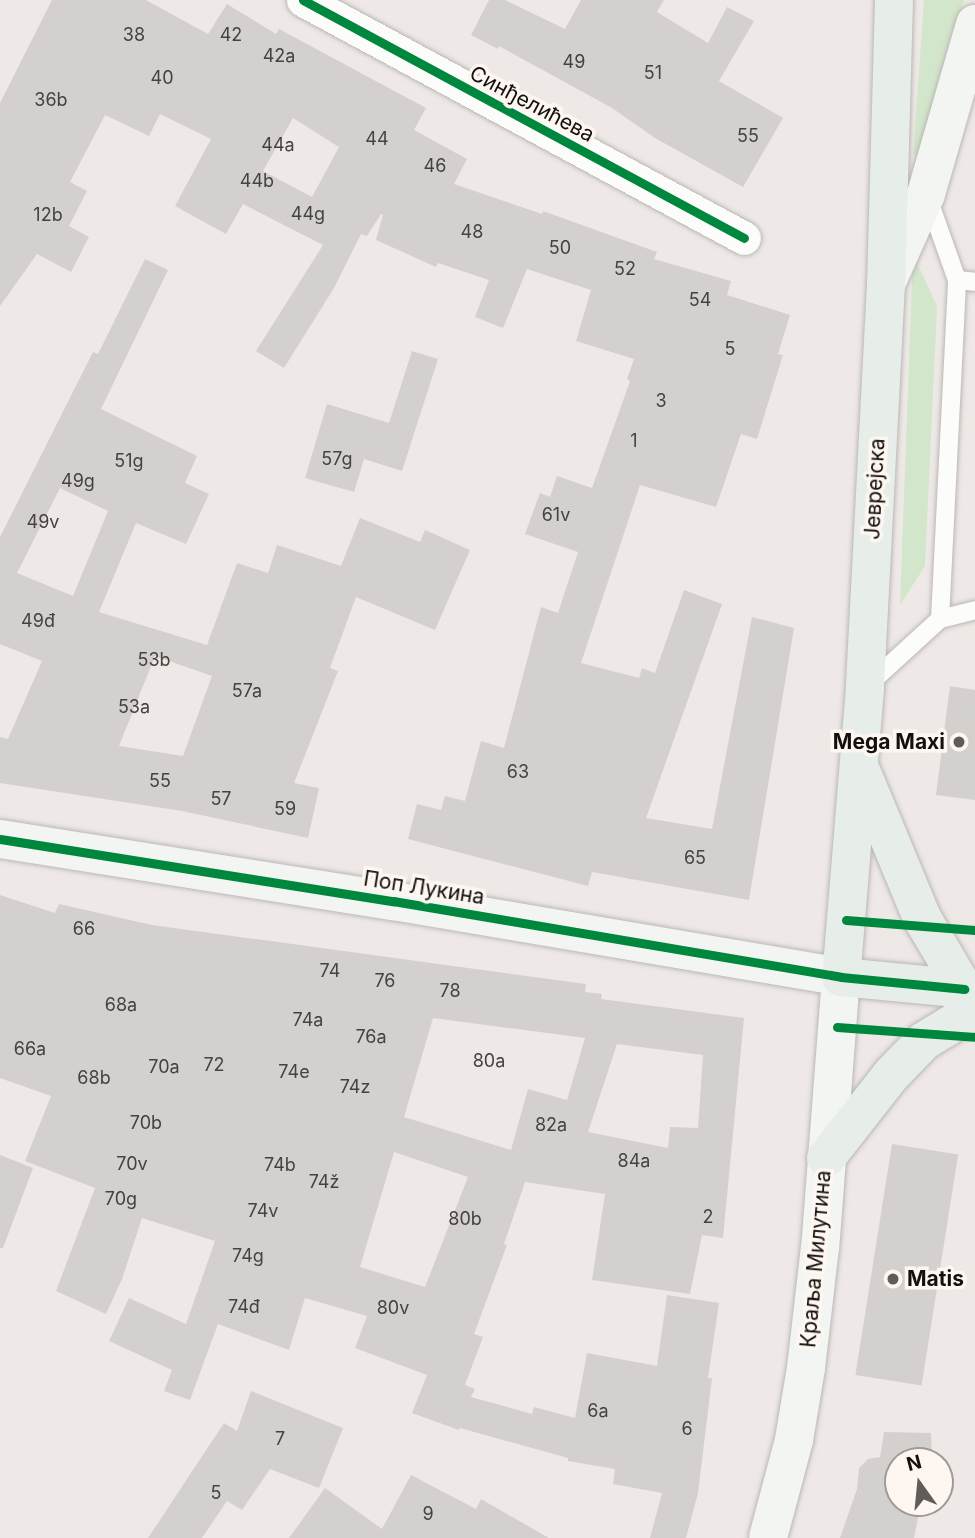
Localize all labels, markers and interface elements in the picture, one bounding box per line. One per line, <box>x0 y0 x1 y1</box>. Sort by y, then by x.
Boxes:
house number: 38 <box>123 24 145 46</box>
house number: 42 <box>220 24 242 46</box>
house number: 42a <box>263 45 295 67</box>
house number: 49 <box>563 51 585 73</box>
street label: Синђелићева <box>465 61 599 147</box>
house number: 51 <box>644 62 662 84</box>
house number: 40 <box>151 67 173 89</box>
house number: 36b <box>34 89 68 111</box>
house number: 55 <box>737 125 759 147</box>
house number: 44 <box>365 128 389 150</box>
house number: 44a <box>261 134 295 156</box>
house number: 46 <box>424 155 446 177</box>
house number: 44b <box>240 170 274 192</box>
house number: 44g <box>291 203 325 225</box>
house number: 12b <box>33 204 63 226</box>
house number: 48 <box>461 221 483 243</box>
house number: 50 <box>549 237 571 259</box>
house number: 52 <box>614 258 636 280</box>
house number: 54 <box>689 289 711 311</box>
house number: 5 <box>725 338 735 360</box>
house number: 3 <box>655 390 667 412</box>
house number: 1 <box>630 430 638 452</box>
street label: Јеврејска <box>860 438 890 540</box>
house number: 57g <box>321 448 353 470</box>
house number: 51g <box>114 450 144 472</box>
house number: 49g <box>61 470 95 492</box>
house number: 61v <box>542 504 570 526</box>
house number: 49v <box>27 511 59 533</box>
house number: 49đ <box>21 610 55 632</box>
house number: 53b <box>137 649 171 671</box>
house number: 57a <box>232 680 262 702</box>
house number: 53a <box>118 696 150 718</box>
place label: Mega Maxi <box>833 729 945 755</box>
marker: Mega Maxi <box>951 734 967 750</box>
house number: 63 <box>507 761 529 783</box>
house number: 55 <box>149 770 171 792</box>
house number: 57 <box>210 788 232 810</box>
house number: 59 <box>274 798 296 820</box>
house number: 65 <box>684 847 706 869</box>
street label: Поп Лукина <box>362 866 486 910</box>
house number: 66 <box>73 918 95 940</box>
house number: 74 <box>320 960 340 982</box>
house number: 76 <box>374 970 396 992</box>
house number: 78 <box>439 980 461 1002</box>
house number: 68a <box>105 994 137 1016</box>
house number: 74a <box>293 1009 323 1031</box>
house number: 76a <box>355 1026 387 1048</box>
house number: 66a <box>14 1038 46 1060</box>
house number: 80a <box>473 1050 505 1072</box>
house number: 72 <box>203 1054 225 1076</box>
house number: 70a <box>148 1056 180 1078</box>
house number: 74e <box>278 1061 310 1083</box>
house number: 68b <box>77 1067 111 1089</box>
house number: 74z <box>340 1076 370 1098</box>
house number: 70b <box>130 1112 162 1134</box>
house number: 82a <box>535 1114 567 1136</box>
house number: 84a <box>618 1150 650 1172</box>
house number: 70v <box>116 1153 148 1175</box>
house number: 74b <box>264 1154 296 1176</box>
street label: Краља Милутина <box>796 1169 836 1349</box>
house number: 74ž <box>309 1171 339 1193</box>
house number: 70g <box>105 1188 137 1210</box>
house number: 74v <box>248 1200 278 1222</box>
house number: 2 <box>703 1206 713 1228</box>
house number: 80b <box>448 1208 482 1230</box>
house number: 74g <box>232 1245 264 1267</box>
place label: Matis <box>907 1266 964 1292</box>
marker: Matis <box>885 1271 901 1287</box>
house number: 74đ <box>228 1296 260 1318</box>
house number: 80v <box>377 1297 409 1319</box>
house number: 6a <box>587 1400 609 1422</box>
house number: 6 <box>681 1418 693 1440</box>
house number: 7 <box>275 1428 285 1450</box>
north arrow <box>884 1447 954 1517</box>
text: N <box>904 1450 924 1476</box>
house number: 5 <box>211 1482 221 1504</box>
house number: 9 <box>422 1503 434 1525</box>

